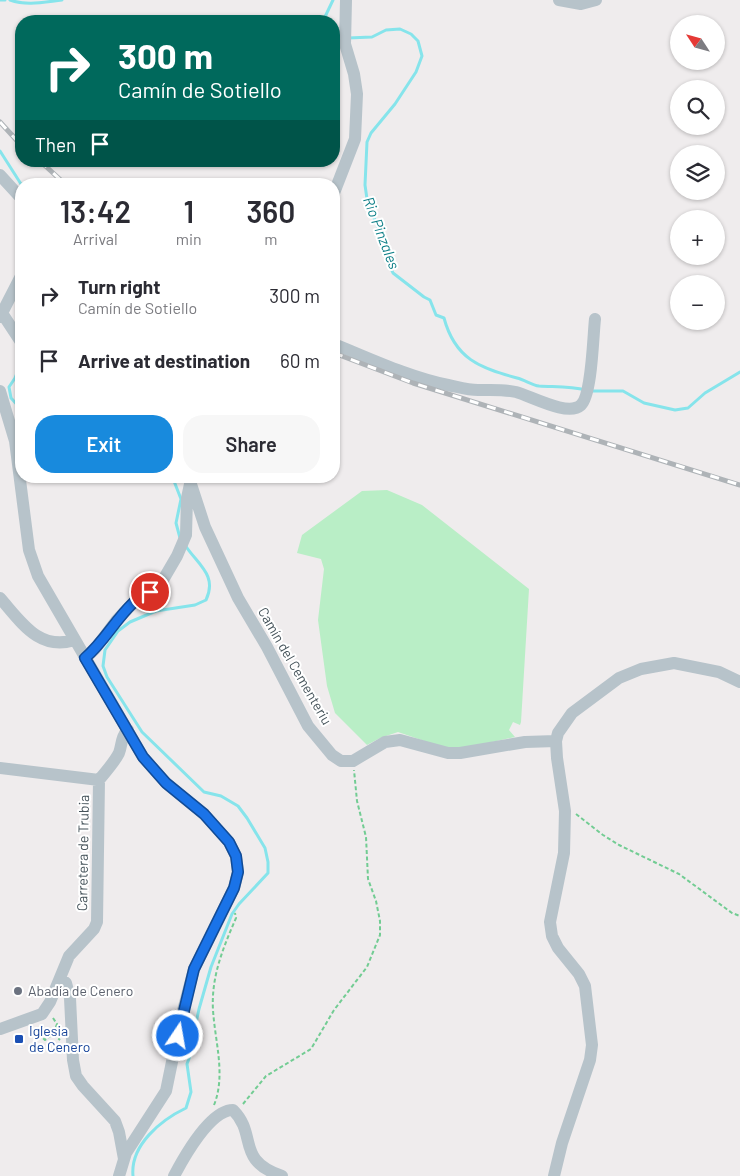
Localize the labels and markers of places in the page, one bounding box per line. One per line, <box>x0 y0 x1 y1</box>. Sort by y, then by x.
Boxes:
pin <box>129 571 171 613</box>
place label: Abadía de Cenero <box>28 982 133 999</box>
marker: Abadía de Cenero <box>12 985 24 997</box>
place label: Iglesia de Cenero <box>29 1022 90 1055</box>
marker: Iglesia de Cenero <box>13 1033 25 1045</box>

